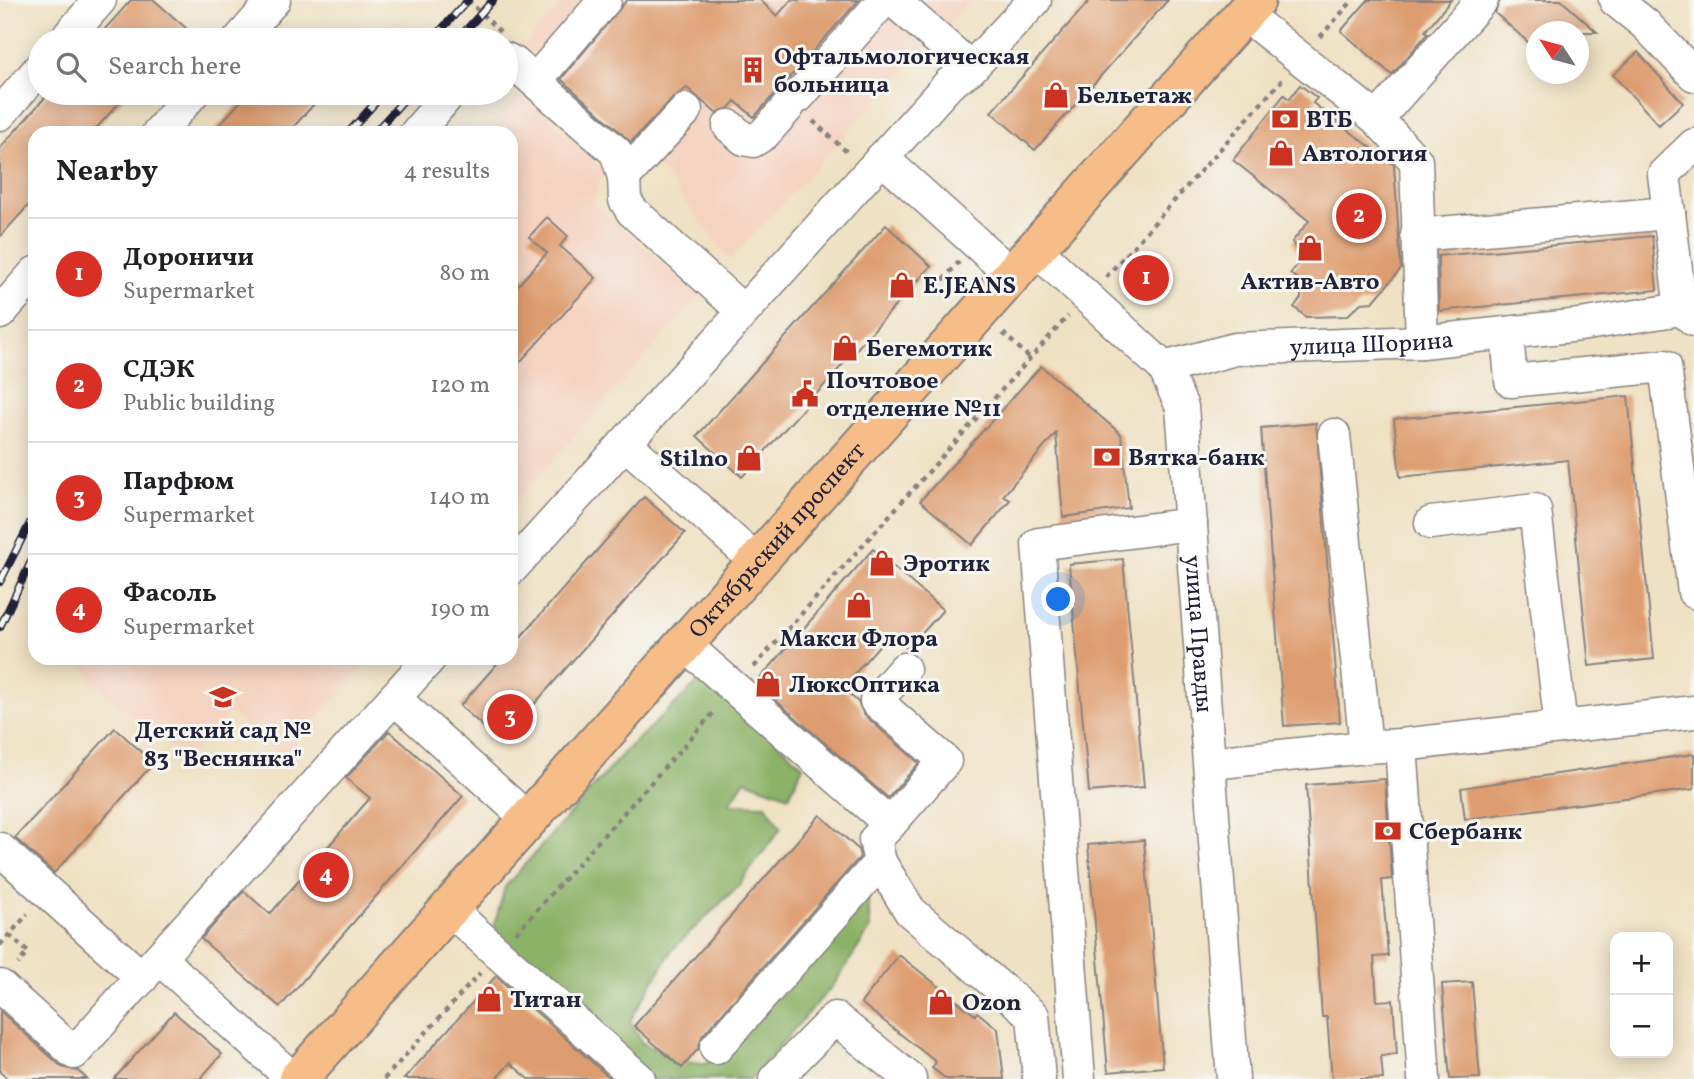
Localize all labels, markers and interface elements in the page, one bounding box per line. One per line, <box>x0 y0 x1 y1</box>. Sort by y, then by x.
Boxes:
north arrow <box>1526 21 1589 84</box>
search box <box>28 28 518 105</box>
place label: Офтальмологическая больница <box>774 41 1030 103</box>
icon: search <box>52 48 90 86</box>
text: Search here <box>108 49 241 85</box>
building icon: Офтальмологическая больница <box>738 55 768 85</box>
shop icon: Бельетаж <box>1041 80 1071 110</box>
place label: Бельетаж <box>1077 80 1192 114</box>
bank icon: ВТБ <box>1270 104 1300 134</box>
place label: ВТБ <box>1306 104 1353 138</box>
shop icon: Автология <box>1266 138 1296 168</box>
place label: Автология <box>1302 138 1427 172</box>
text: Nearby <box>56 151 158 193</box>
text: 4 results <box>404 156 490 188</box>
pin: 2 <box>1336 190 1382 242</box>
shop icon: Актив-Авто <box>1295 233 1325 263</box>
text: Дороничи <box>123 240 254 276</box>
pin: 1 <box>1123 252 1169 304</box>
text: 1 <box>74 258 84 290</box>
text: 80 m <box>440 258 490 290</box>
place label: Актив-Авто <box>1241 266 1379 300</box>
shop icon: E.JEANS <box>887 270 917 300</box>
place label: E.JEANS <box>923 270 1016 304</box>
text: Supermarket <box>123 276 255 308</box>
street label: улица Шорина <box>1289 324 1455 366</box>
shop icon: Бегемотик <box>830 333 860 363</box>
place label: Бегемотик <box>866 333 992 367</box>
text: СДЭК <box>123 352 195 388</box>
place label: Почтовое отделение №11 <box>826 365 1001 427</box>
text: 2 <box>73 370 85 402</box>
text: 120 m <box>430 370 490 402</box>
public building icon: Почтовое отделение №11 <box>790 379 820 409</box>
text: Public building <box>123 388 275 420</box>
street label: Октябрьский проспект <box>682 436 875 647</box>
bank icon: Вятка-банк <box>1092 442 1122 472</box>
place label: Вятка-банк <box>1128 442 1265 476</box>
place label: Stilno <box>660 443 728 477</box>
shop icon: Stilno <box>734 443 764 473</box>
text: Парфюм <box>123 464 234 500</box>
text: 3 <box>73 482 85 514</box>
text: 140 m <box>429 482 490 514</box>
text: Supermarket <box>123 500 255 532</box>
shop icon: Эротик <box>867 548 897 578</box>
place label: Эротик <box>903 548 990 582</box>
street label: улица Правды <box>1174 554 1220 714</box>
text: Фасоль <box>123 576 217 612</box>
your location <box>1041 582 1075 616</box>
shop icon: Макси Флора <box>844 590 874 620</box>
text: 4 <box>72 594 86 626</box>
text: 190 m <box>430 594 490 626</box>
text: Supermarket <box>123 612 255 644</box>
place label: Макси Флора <box>780 623 938 657</box>
shop icon: ЛюксОптика <box>753 669 783 699</box>
place label: ЛюксОптика <box>789 669 940 703</box>
school or university icon: Детский сад № 83 "Веснянка" <box>208 682 238 712</box>
pin: 3 <box>487 691 533 743</box>
place label: Детский сад № 83 "Веснянка" <box>135 715 311 777</box>
bank icon: Сбербанк <box>1373 816 1403 846</box>
place label: Сбербанк <box>1409 816 1522 850</box>
pin: 4 <box>303 849 349 901</box>
map controls <box>1610 932 1673 1058</box>
button: + <box>1610 932 1673 995</box>
shop icon: Титан <box>474 984 504 1014</box>
place label: Титан <box>510 984 581 1018</box>
shop icon: Ozon <box>926 987 956 1017</box>
place label: Ozon <box>962 987 1022 1021</box>
button: − <box>1610 995 1673 1058</box>

